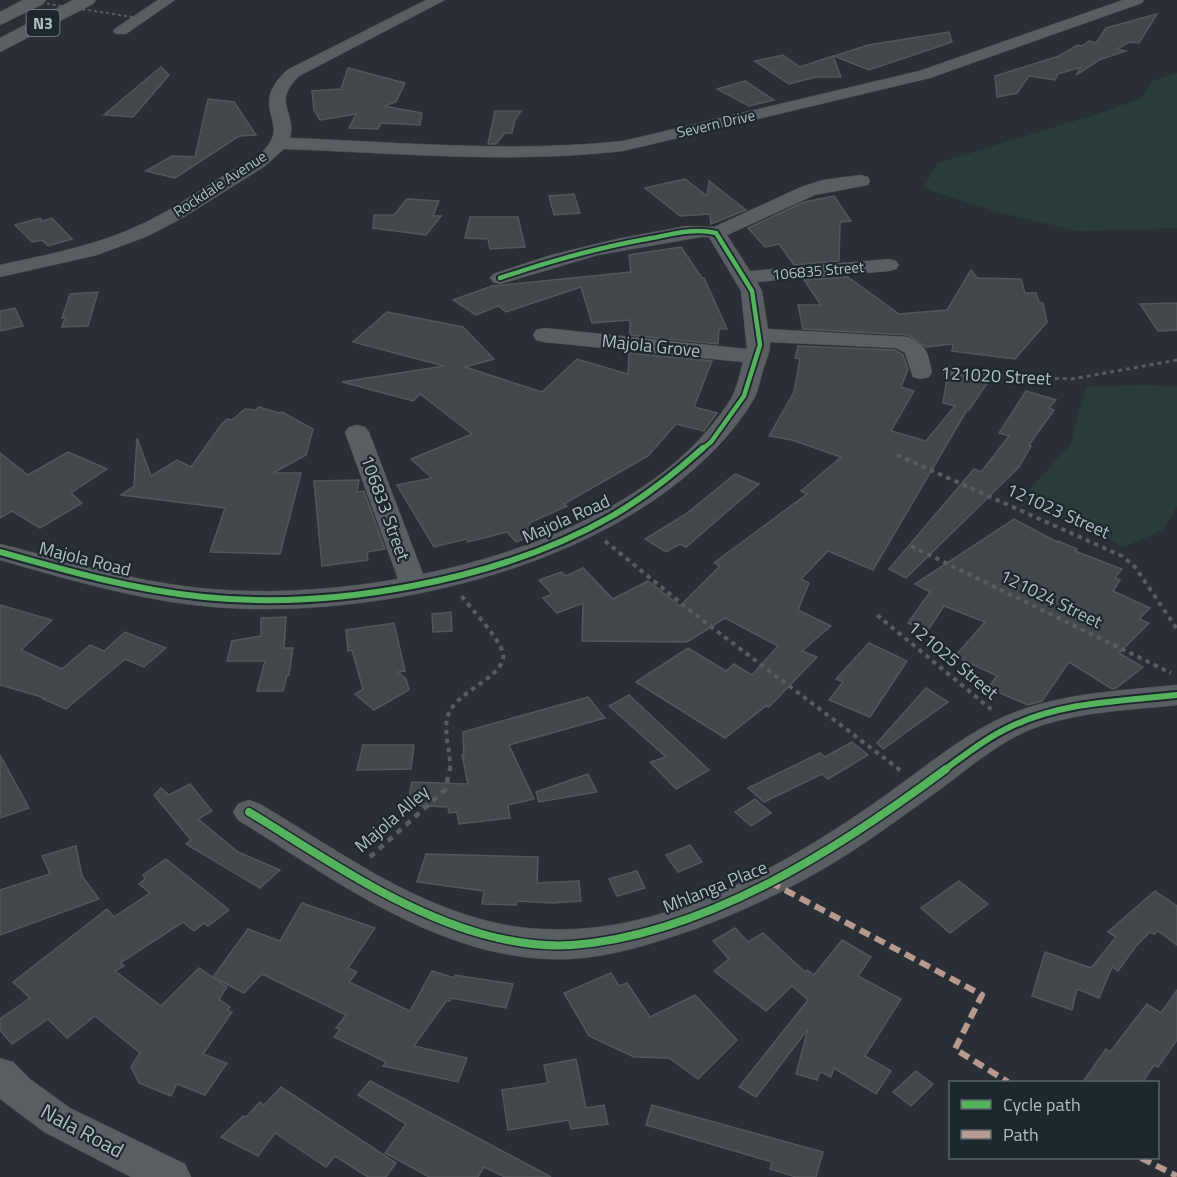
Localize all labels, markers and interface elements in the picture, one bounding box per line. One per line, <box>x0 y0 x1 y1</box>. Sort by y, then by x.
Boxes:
road number: N3 <box>26 10 60 36</box>
street label: Severn Drive <box>675 103 757 144</box>
street label: Rockdale Avenue <box>168 145 271 222</box>
street label: 106835 Street <box>771 255 866 286</box>
street label: Majola Grove <box>601 327 702 364</box>
street label: 121020 Street <box>940 359 1053 392</box>
street label: 106833 Street <box>354 451 417 565</box>
street label: 121023 Street <box>1002 476 1115 546</box>
street label: Majola Road <box>518 487 614 550</box>
street label: Majola Road <box>36 534 134 583</box>
street label: 121024 Street <box>995 562 1108 635</box>
street label: 121025 Street <box>902 614 1005 706</box>
street label: Majola Alley <box>348 778 435 859</box>
street label: Mhlanga Place <box>659 853 771 920</box>
legend <box>949 1081 1159 1159</box>
text: Cycle path <box>1003 1091 1081 1118</box>
street label: Nala Road <box>35 1095 130 1165</box>
text: Path <box>1003 1121 1039 1148</box>

